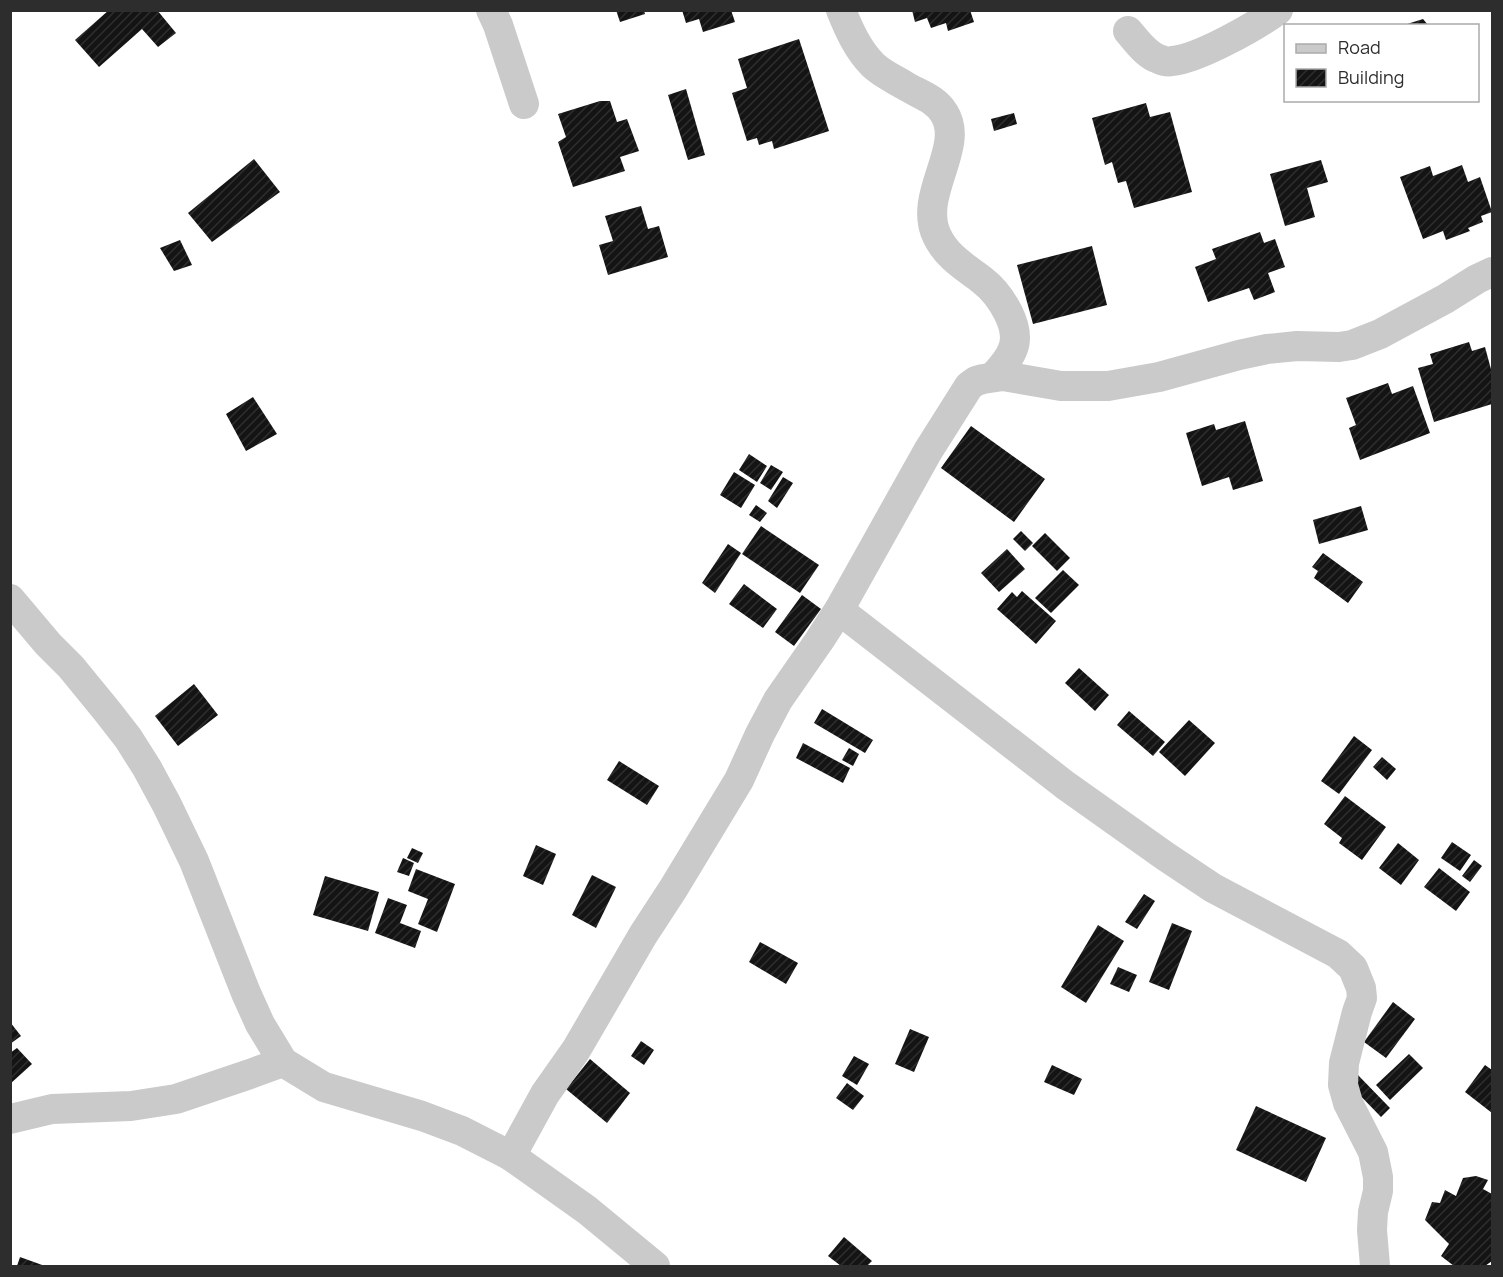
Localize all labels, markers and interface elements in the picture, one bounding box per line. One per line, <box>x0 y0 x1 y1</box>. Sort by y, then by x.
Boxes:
legend <box>1284 24 1479 102</box>
text: Road <box>1338 35 1381 59</box>
text: Building <box>1338 65 1404 89</box>

